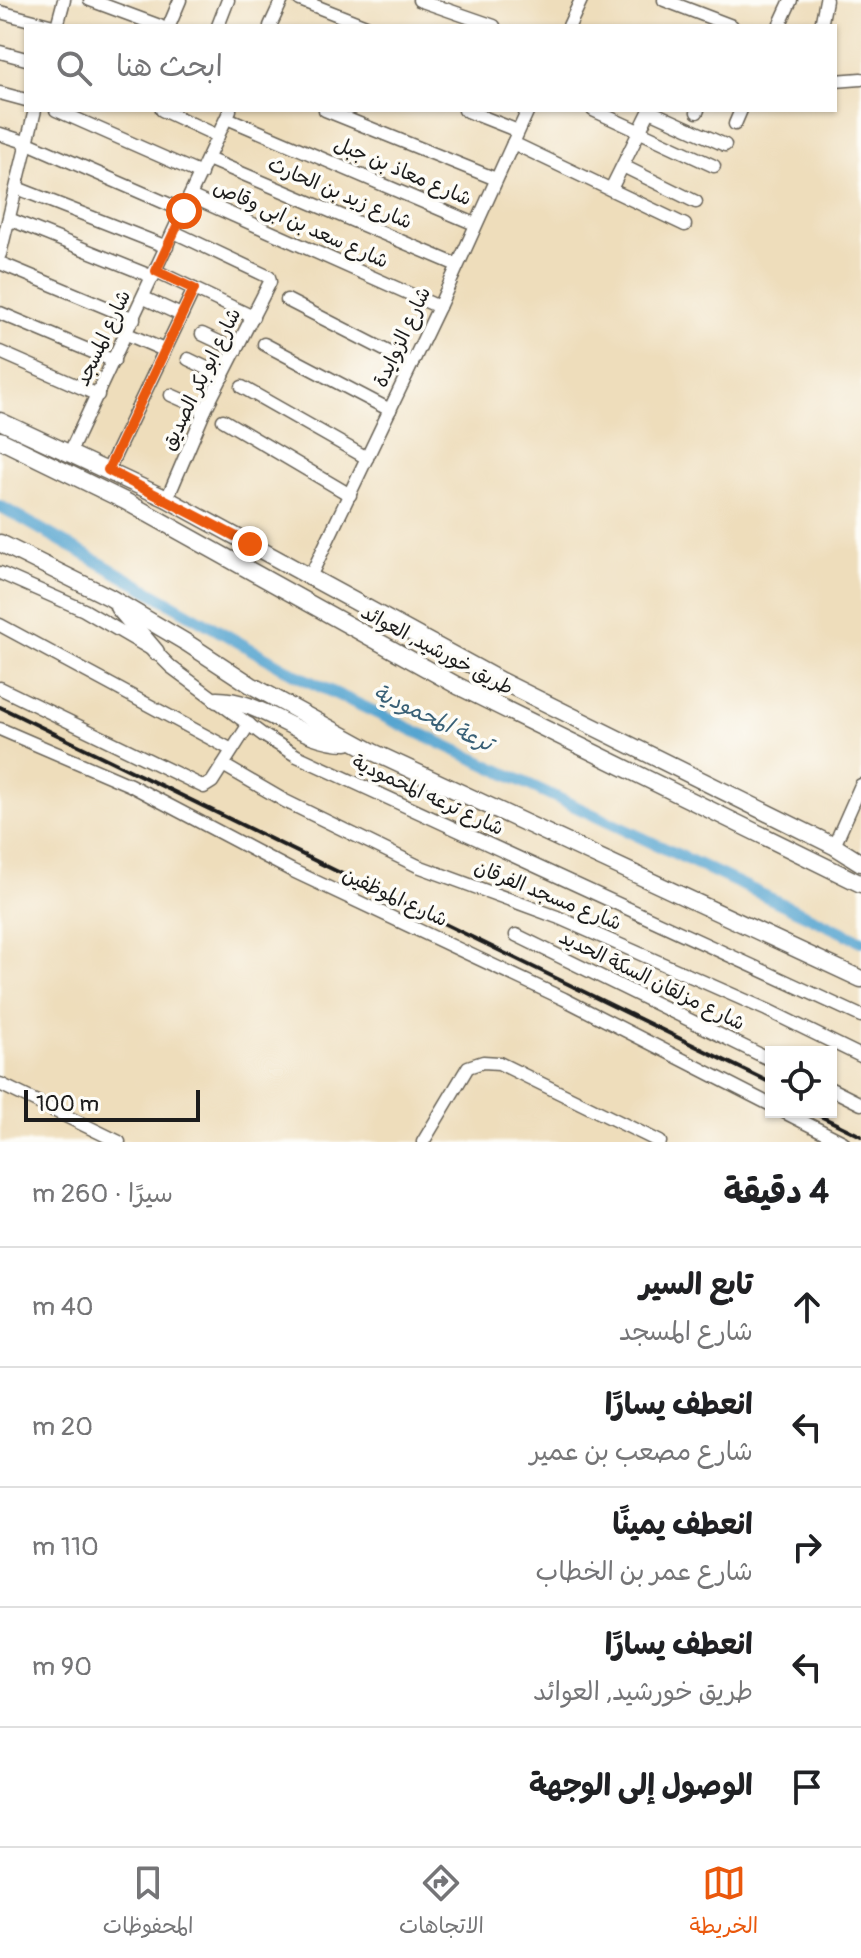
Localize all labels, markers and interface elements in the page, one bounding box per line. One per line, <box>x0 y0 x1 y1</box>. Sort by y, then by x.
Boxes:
search box <box>24 24 837 112</box>
icon: search <box>52 46 96 90</box>
text: ابحث هنا <box>116 48 223 85</box>
street label: شارع معاذ بن جبل <box>330 131 476 212</box>
street label: شارع زيد بن الحارث <box>264 151 416 236</box>
street label: شارع سعد بن ابى وقاص <box>209 174 392 275</box>
route start <box>166 193 202 229</box>
street label: شارع الزوايدة <box>368 283 437 392</box>
street label: شارع المسجد <box>70 286 137 391</box>
street label: شارع ابو بكر الصديق <box>156 304 247 455</box>
route end <box>232 526 268 562</box>
street label: طريق خورشيد, العوائد <box>356 599 518 702</box>
water label: ترعة المحمودية <box>369 678 500 759</box>
street label: شارع ترعه المحمودية <box>348 749 508 842</box>
street label: شارع مسجد الفرقان <box>470 854 625 937</box>
street label: شارع الموظفين <box>338 862 452 933</box>
street label: شارع مزلقان السكة الحديد <box>555 924 749 1037</box>
map controls <box>765 1046 837 1118</box>
button: locate <box>765 1046 837 1118</box>
scale bar <box>24 1086 200 1122</box>
text: 100 m <box>36 1090 99 1118</box>
text: 4 دقيقة <box>723 1171 829 1214</box>
text: سيرًا · 260 m <box>32 1178 173 1210</box>
text: تابع السير <box>640 1266 753 1303</box>
icon: ahead <box>785 1285 829 1329</box>
text: 40 m <box>32 1291 94 1323</box>
text: شارع المسجد <box>619 1316 753 1348</box>
text: انعطف يسارًا <box>605 1386 753 1423</box>
icon: left <box>785 1405 829 1449</box>
text: 20 m <box>32 1411 93 1443</box>
text: شارع مصعب بن عمير <box>530 1436 753 1468</box>
text: انعطف يمينًا <box>613 1506 753 1543</box>
icon: right <box>785 1525 829 1569</box>
text: 110 m <box>32 1531 99 1563</box>
text: شارع عمر بن الخطاب <box>536 1556 753 1588</box>
text: انعطف يسارًا <box>605 1626 753 1663</box>
icon: left <box>785 1645 829 1689</box>
text: 90 m <box>32 1651 92 1683</box>
text: طريق خورشيد, العوائد <box>533 1676 753 1708</box>
icon: arrive <box>785 1765 829 1809</box>
text: الوصول إلى الوجهة <box>529 1767 753 1804</box>
tab: المحفوظات <box>103 1861 193 1945</box>
tab: الاتجاهات <box>399 1861 484 1945</box>
tab: الخريطة <box>690 1861 758 1945</box>

